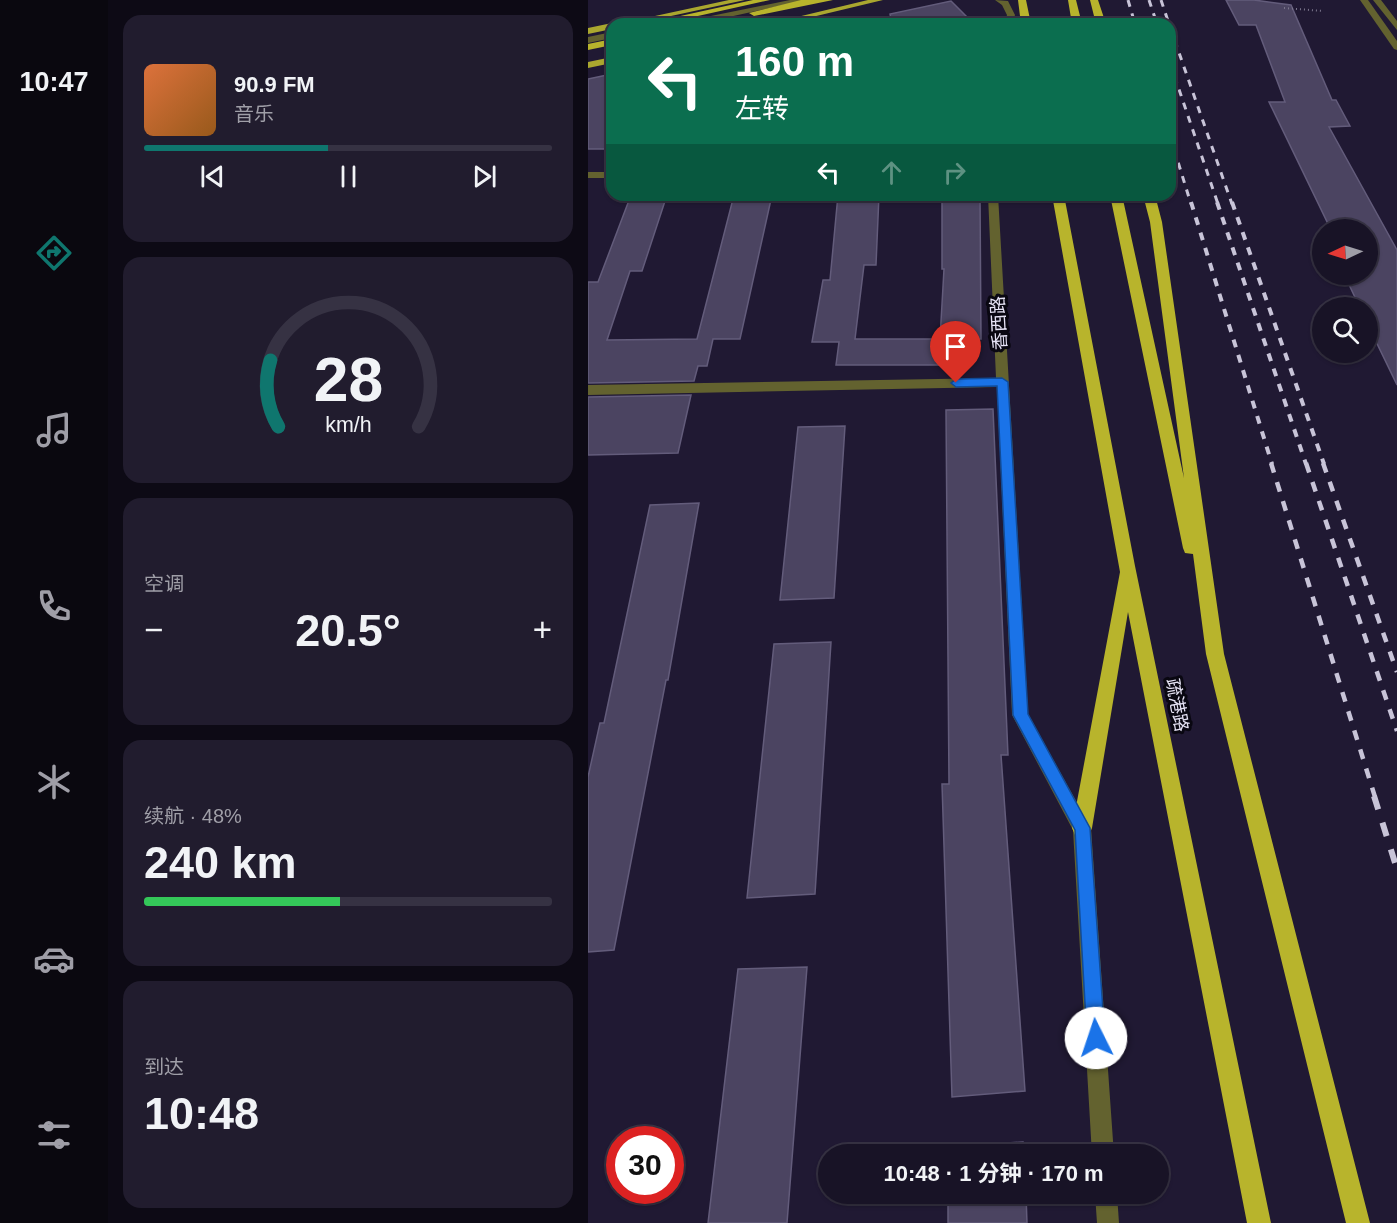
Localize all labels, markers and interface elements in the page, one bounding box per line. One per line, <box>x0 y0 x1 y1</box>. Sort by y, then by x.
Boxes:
text: 160 m <box>735 38 854 85</box>
icon: left <box>636 42 714 120</box>
text: 10:47 <box>19 67 89 97</box>
text: 90.9 FM <box>234 72 315 97</box>
text: 左转 <box>735 94 789 124</box>
text: 音乐 <box>234 103 274 125</box>
icon: left <box>812 156 845 189</box>
icon: ahead <box>875 156 908 189</box>
icon: right <box>938 156 971 189</box>
icon: previous <box>196 160 229 193</box>
icon: pause <box>332 160 365 193</box>
icon: next <box>468 160 501 193</box>
north arrow <box>1312 219 1378 285</box>
map controls <box>1312 219 1378 363</box>
icon: directions <box>33 232 75 274</box>
street label: 香西路 <box>988 296 1010 350</box>
button: search <box>1312 297 1378 363</box>
pin <box>930 321 981 383</box>
icon: arrive <box>939 330 972 363</box>
text: 28 <box>313 345 383 414</box>
icon: music <box>33 409 75 451</box>
text: km/h <box>325 413 371 437</box>
text: 空调 <box>144 573 184 595</box>
icon: phone <box>33 585 75 627</box>
text: 20.5° <box>295 605 401 656</box>
text: − <box>144 611 163 648</box>
text: + <box>533 611 552 648</box>
street label: 疏港路 <box>1162 677 1192 733</box>
icon: climate <box>33 761 75 803</box>
text: 续航 · 48% <box>144 805 242 827</box>
text: 240 km <box>144 837 297 888</box>
icon: car <box>33 938 75 980</box>
position arrow <box>1064 1006 1128 1070</box>
text: 到达 <box>144 1056 184 1078</box>
text: 10:48 <box>144 1088 259 1139</box>
icon: filters <box>33 1114 75 1156</box>
speed limit sign: 30 <box>606 1126 684 1204</box>
text: 10:48 · 1 分钟 · 170 m <box>883 1161 1104 1186</box>

